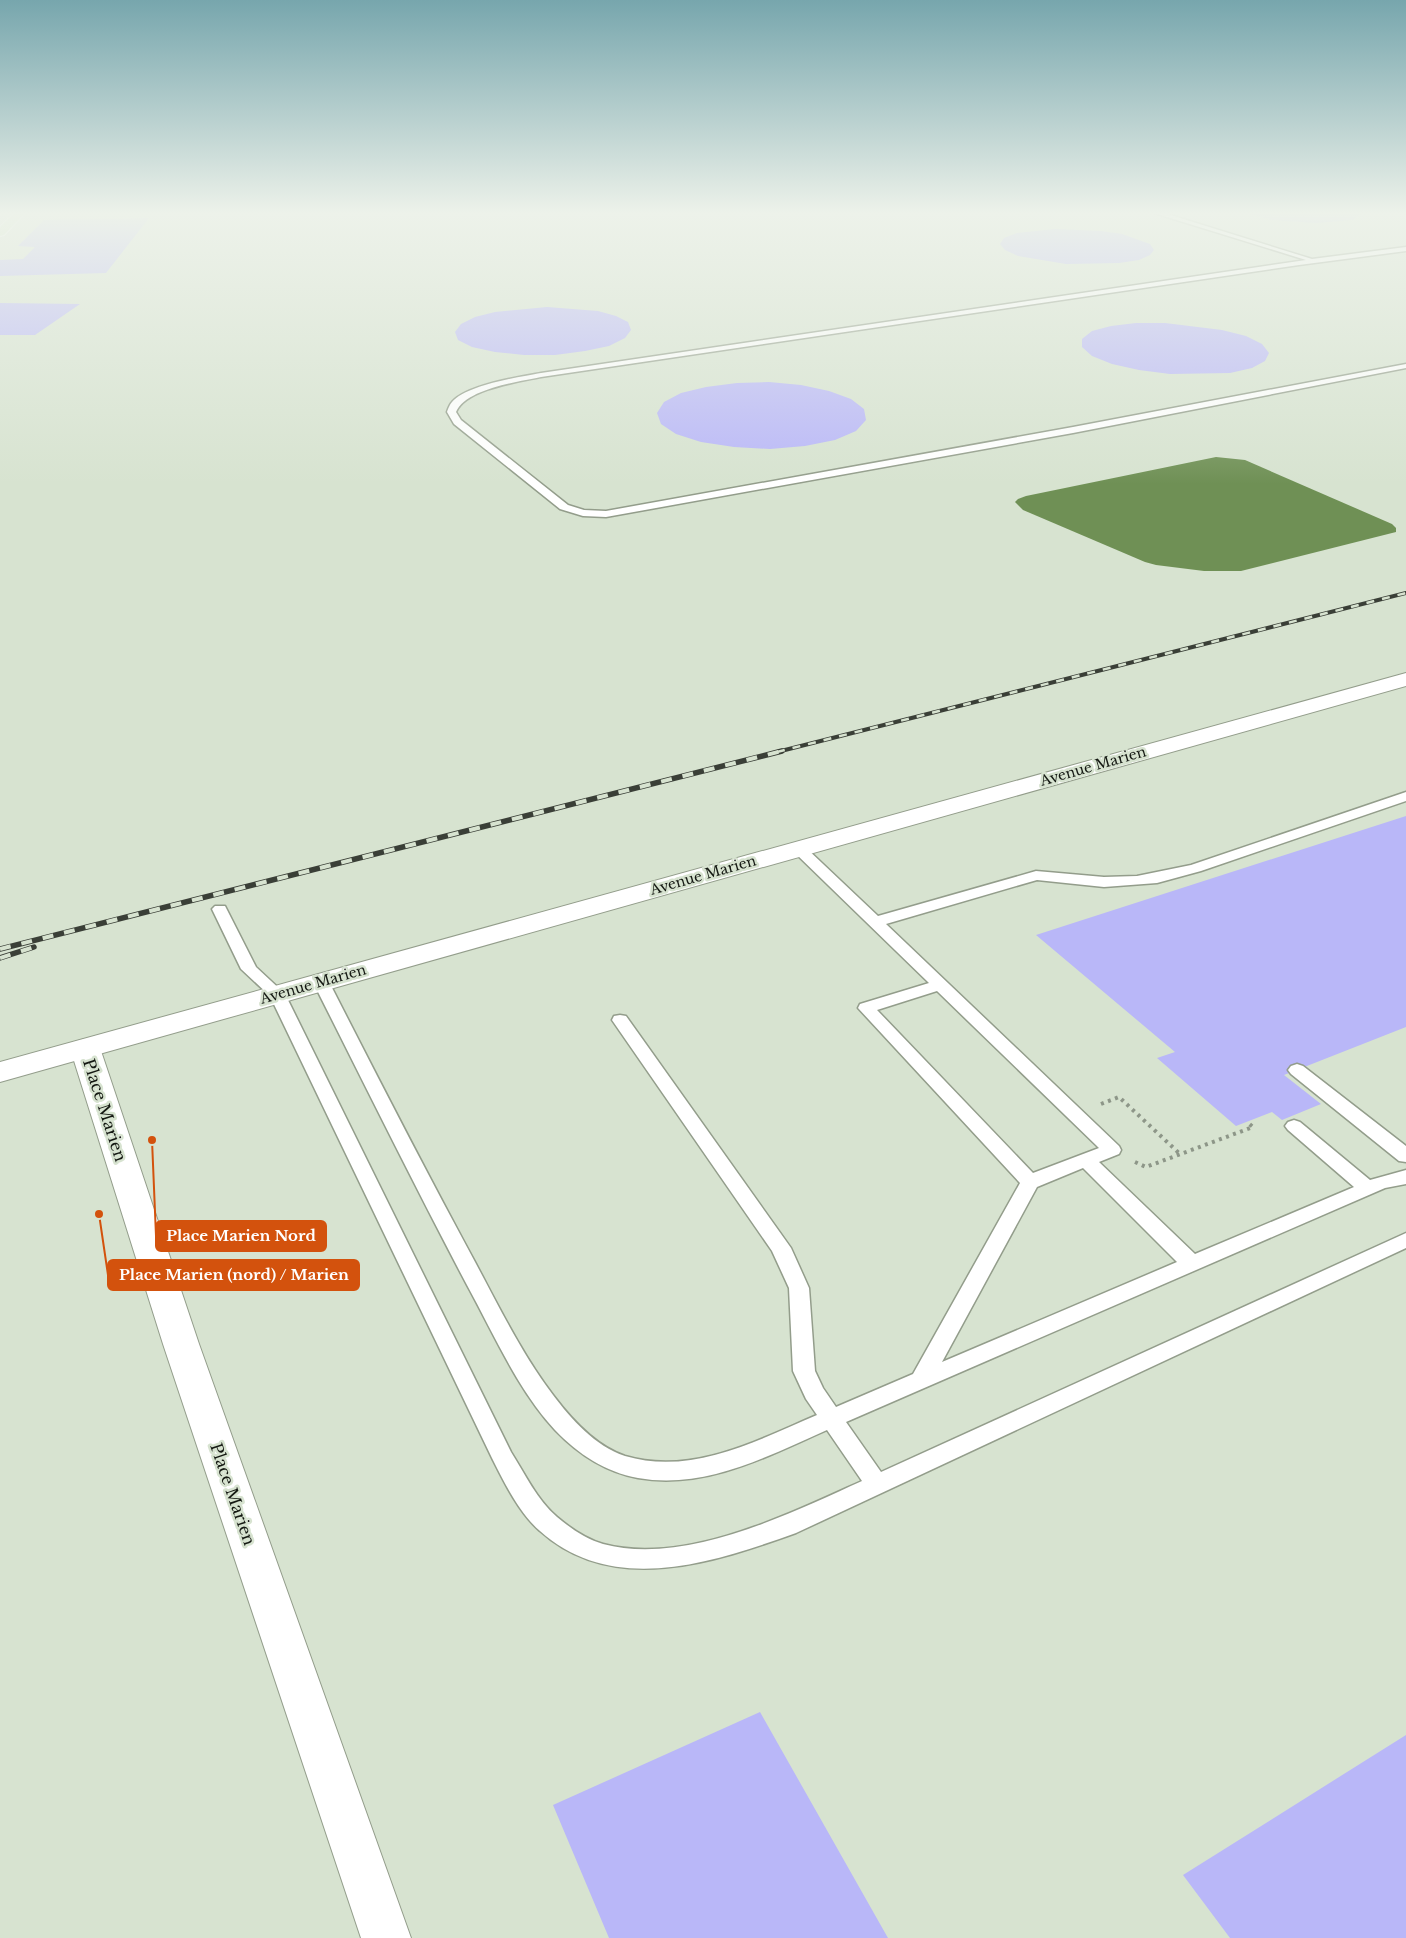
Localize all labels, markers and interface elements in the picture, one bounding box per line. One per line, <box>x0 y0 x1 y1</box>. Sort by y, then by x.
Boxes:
street label: Avenue Marien <box>1037 742 1148 790</box>
street label: Avenue Marien <box>647 851 758 899</box>
street label: Avenue Marien <box>257 960 368 1008</box>
street label: Place Marien <box>79 1056 131 1164</box>
callout: Place Marien Nord <box>156 1221 326 1251</box>
text: Place Marien Nord <box>166 1226 316 1245</box>
callout: Place Marien (nord) / Marien <box>108 1260 359 1290</box>
text: Place Marien (nord) / Marien <box>119 1265 349 1284</box>
street label: Place Marien <box>206 1440 260 1548</box>

